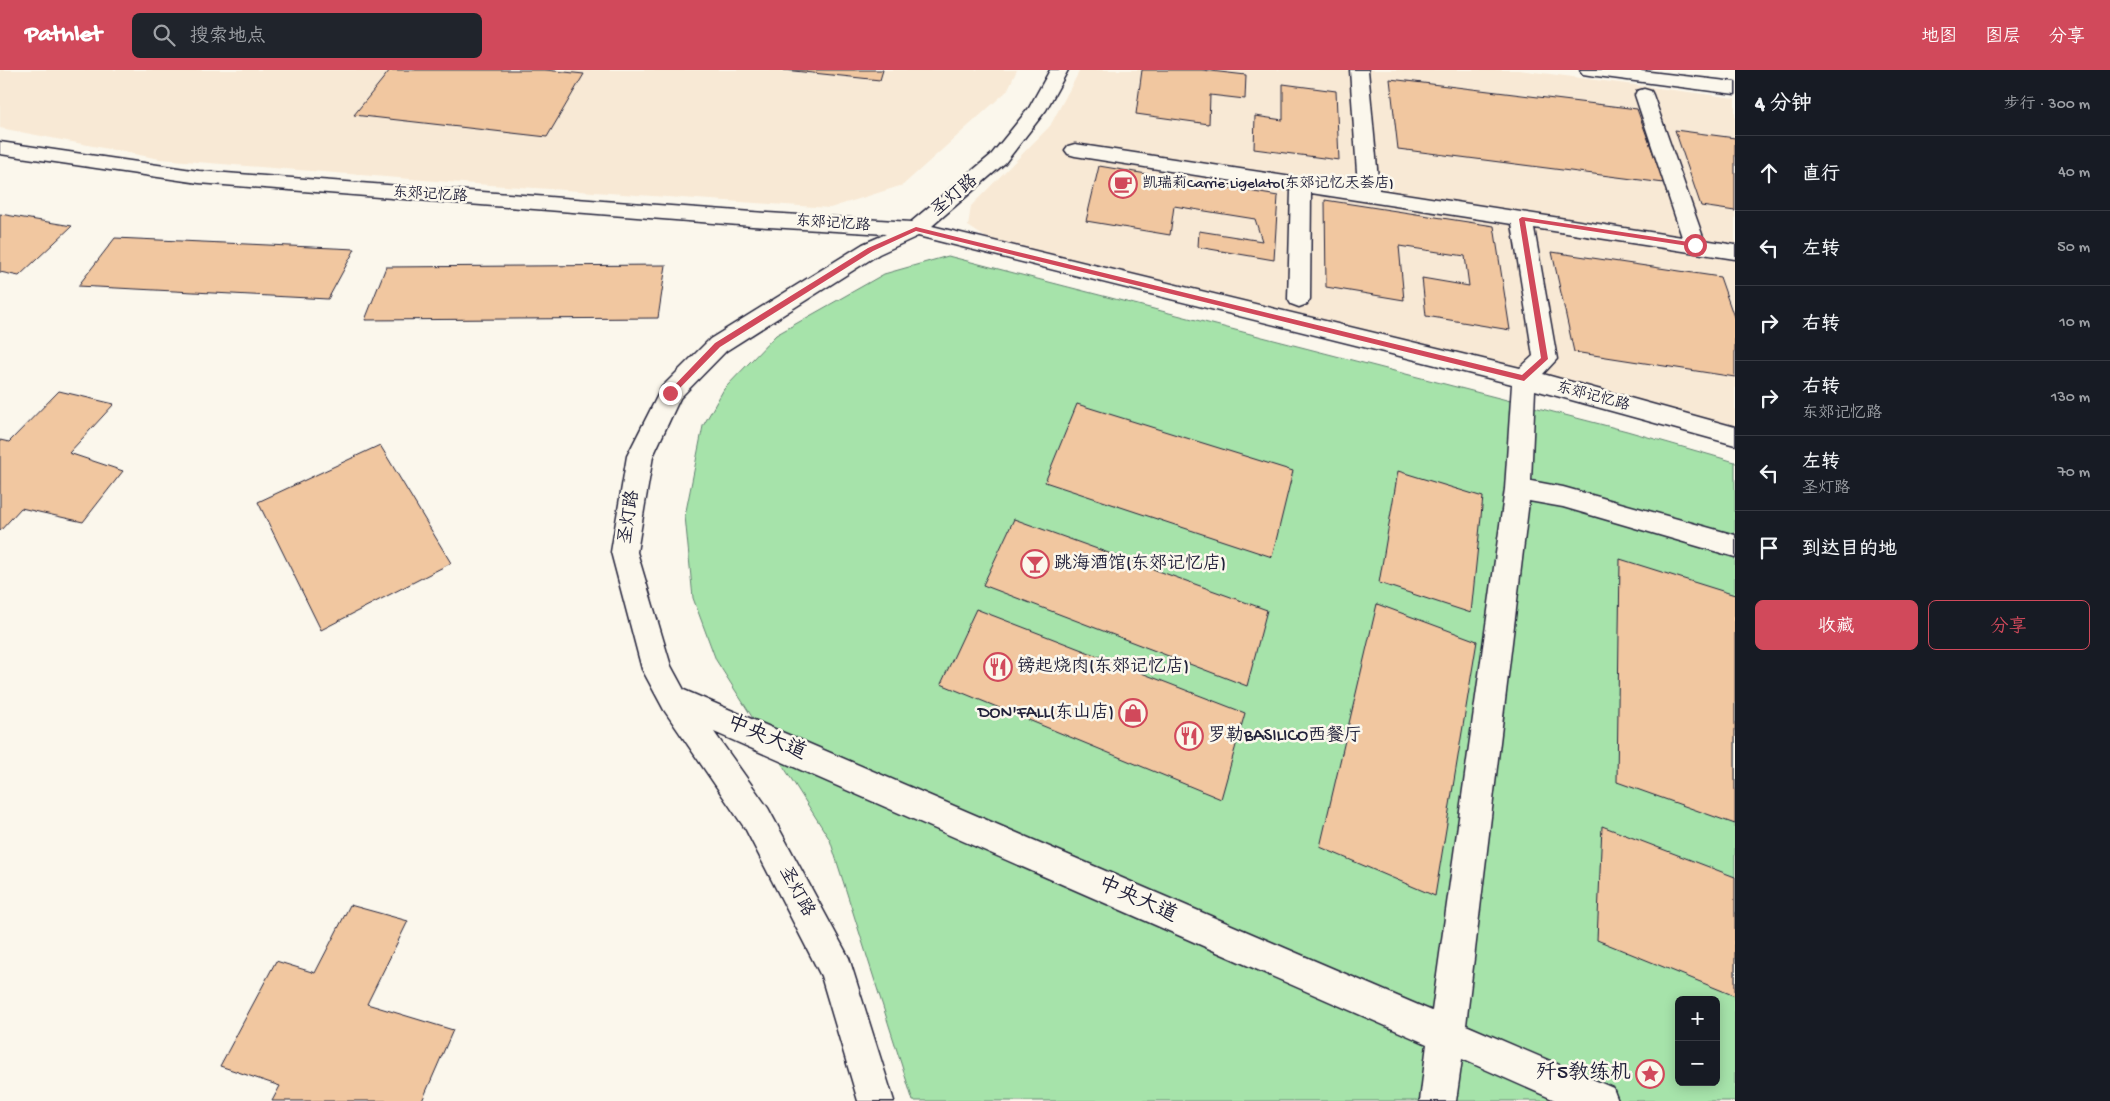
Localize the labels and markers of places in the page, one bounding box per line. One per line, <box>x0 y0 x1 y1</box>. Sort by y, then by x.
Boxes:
cafe icon: 凯瑞莉Carrie·Ligelato(东郊记忆天荟店) <box>1108 169 1138 199</box>
place label: 凯瑞莉Carrie·Ligelato(东郊记忆天荟店) <box>1142 175 1394 193</box>
bar icon: 跳海酒馆(东郊记忆店) <box>1020 549 1050 579</box>
place label: 跳海酒馆(东郊记忆店) <box>1054 553 1226 575</box>
restaurant icon: 镑起烧肉(东郊记忆店) <box>983 652 1013 682</box>
place label: 镑起烧肉(东郊记忆店) <box>1017 656 1189 678</box>
shop icon: DON'FALL(东山店) <box>1118 698 1148 728</box>
place label: DON'FALL(东山店) <box>977 702 1114 724</box>
restaurant icon: 罗勒BASILICO西餐厅 <box>1174 721 1204 751</box>
place label: 罗勒BASILICO西餐厅 <box>1208 725 1362 747</box>
place icon: 歼5教练机 <box>1635 1059 1665 1089</box>
place label: 歼5教练机 <box>1536 1060 1631 1087</box>

